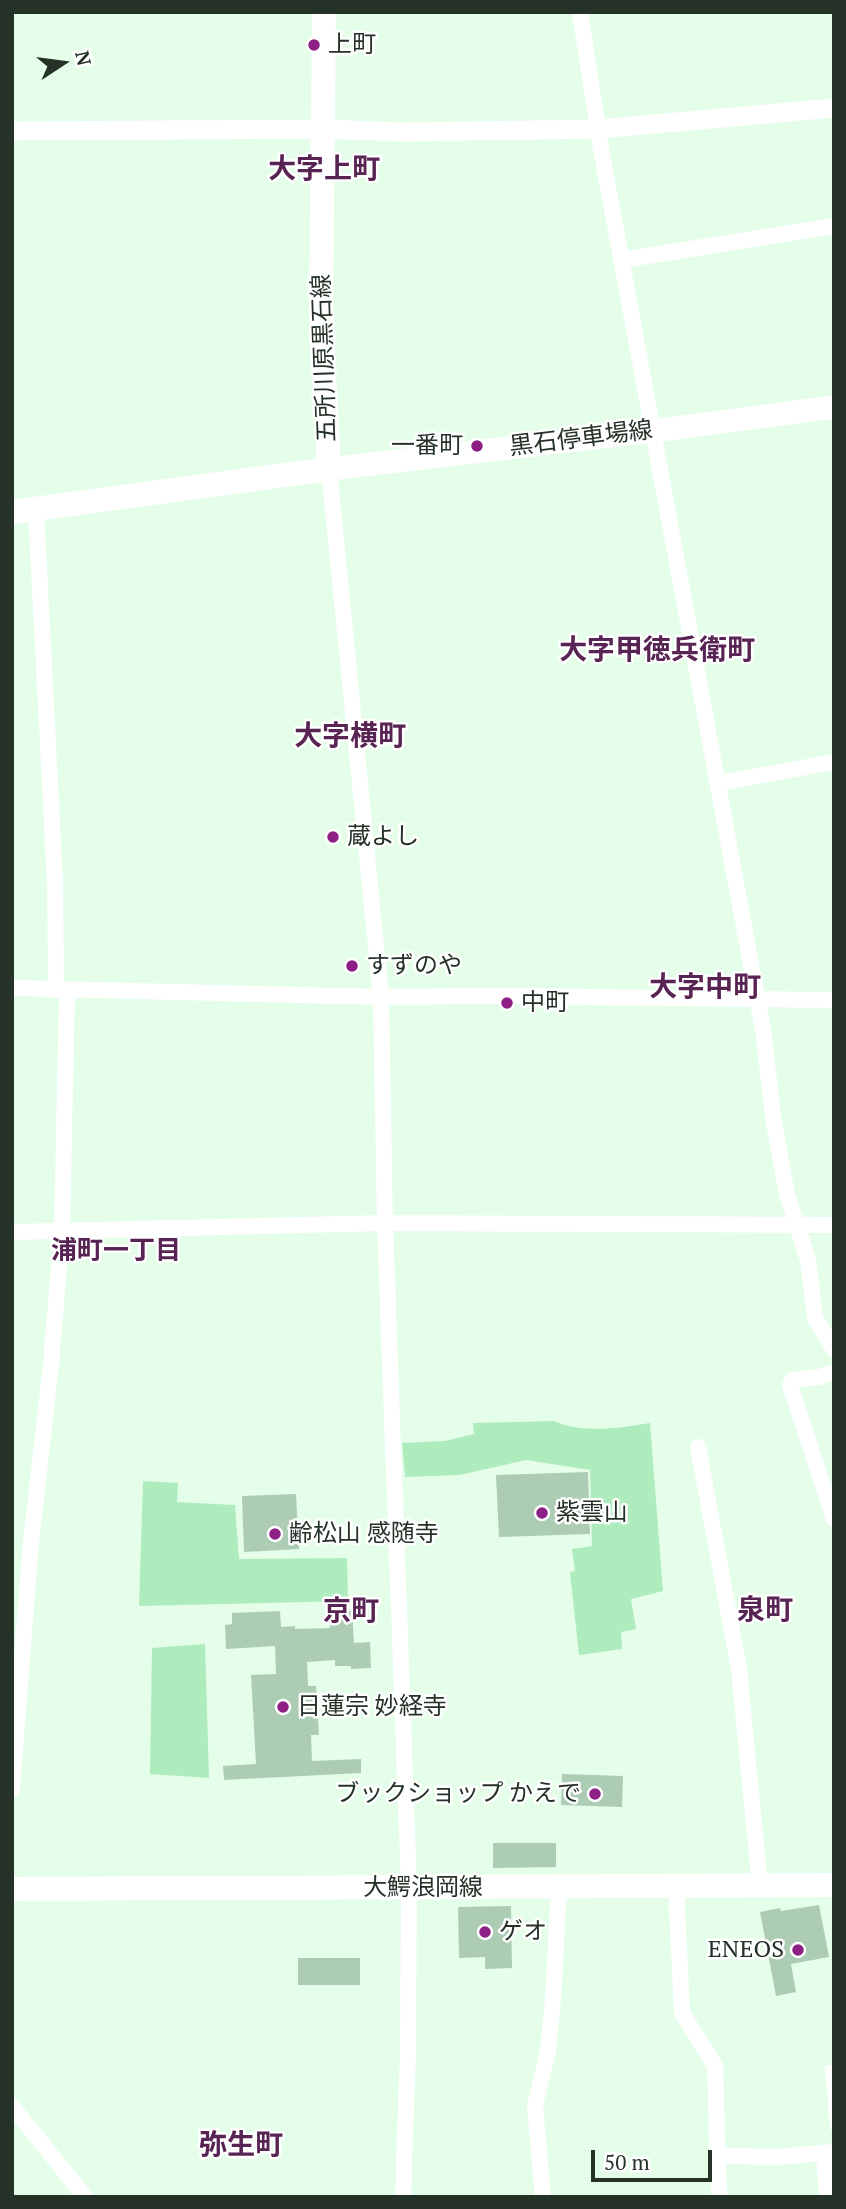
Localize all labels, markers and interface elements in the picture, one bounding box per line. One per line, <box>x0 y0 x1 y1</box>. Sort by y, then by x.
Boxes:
north arrow <box>28 28 98 98</box>
place label: 上町 <box>328 31 376 59</box>
marker: 上町 <box>306 37 322 53</box>
text: N <box>70 48 98 68</box>
district label: 大字上町 <box>268 153 380 187</box>
street label: 五所川原黒石線 <box>308 274 342 442</box>
street label: 黒石停車場線 <box>508 416 654 462</box>
place label: 一番町 <box>391 432 463 460</box>
marker: 一番町 <box>469 438 485 454</box>
district label: 大字甲徳兵衛町 <box>559 634 755 668</box>
district label: 大字横町 <box>294 720 406 754</box>
place label: 蔵よし <box>347 823 419 851</box>
marker: 蔵よし <box>325 829 341 845</box>
place label: すずのや <box>366 952 462 980</box>
marker: すずのや <box>344 958 360 974</box>
district label: 大字中町 <box>649 971 761 1005</box>
place label: 中町 <box>521 989 569 1017</box>
marker: 中町 <box>499 995 515 1011</box>
district label: 浦町一丁目 <box>51 1236 181 1268</box>
place label: 紫雲山 <box>556 1499 628 1527</box>
marker: 紫雲山 <box>534 1505 550 1521</box>
place label: 齢松山 感随寺 <box>289 1520 439 1548</box>
marker: 齢松山 感随寺 <box>267 1526 283 1542</box>
district label: 泉町 <box>737 1594 793 1628</box>
district label: 京町 <box>323 1595 379 1629</box>
place label: 日蓮宗 妙経寺 <box>297 1693 447 1721</box>
marker: 日蓮宗 妙経寺 <box>275 1699 291 1715</box>
place label: ブックショップ かえで <box>335 1780 581 1808</box>
marker: ブックショップ かえで <box>587 1786 603 1802</box>
street label: 大鰐浪岡線 <box>363 1874 483 1902</box>
place label: ゲオ <box>499 1918 547 1946</box>
marker: ゲオ <box>477 1924 493 1940</box>
place label: ENEOS <box>708 1936 784 1964</box>
marker: ENEOS <box>790 1942 806 1958</box>
district label: 弥生町 <box>199 2129 283 2163</box>
scale bar <box>594 2136 715 2180</box>
text: 50 m <box>604 2148 650 2176</box>

